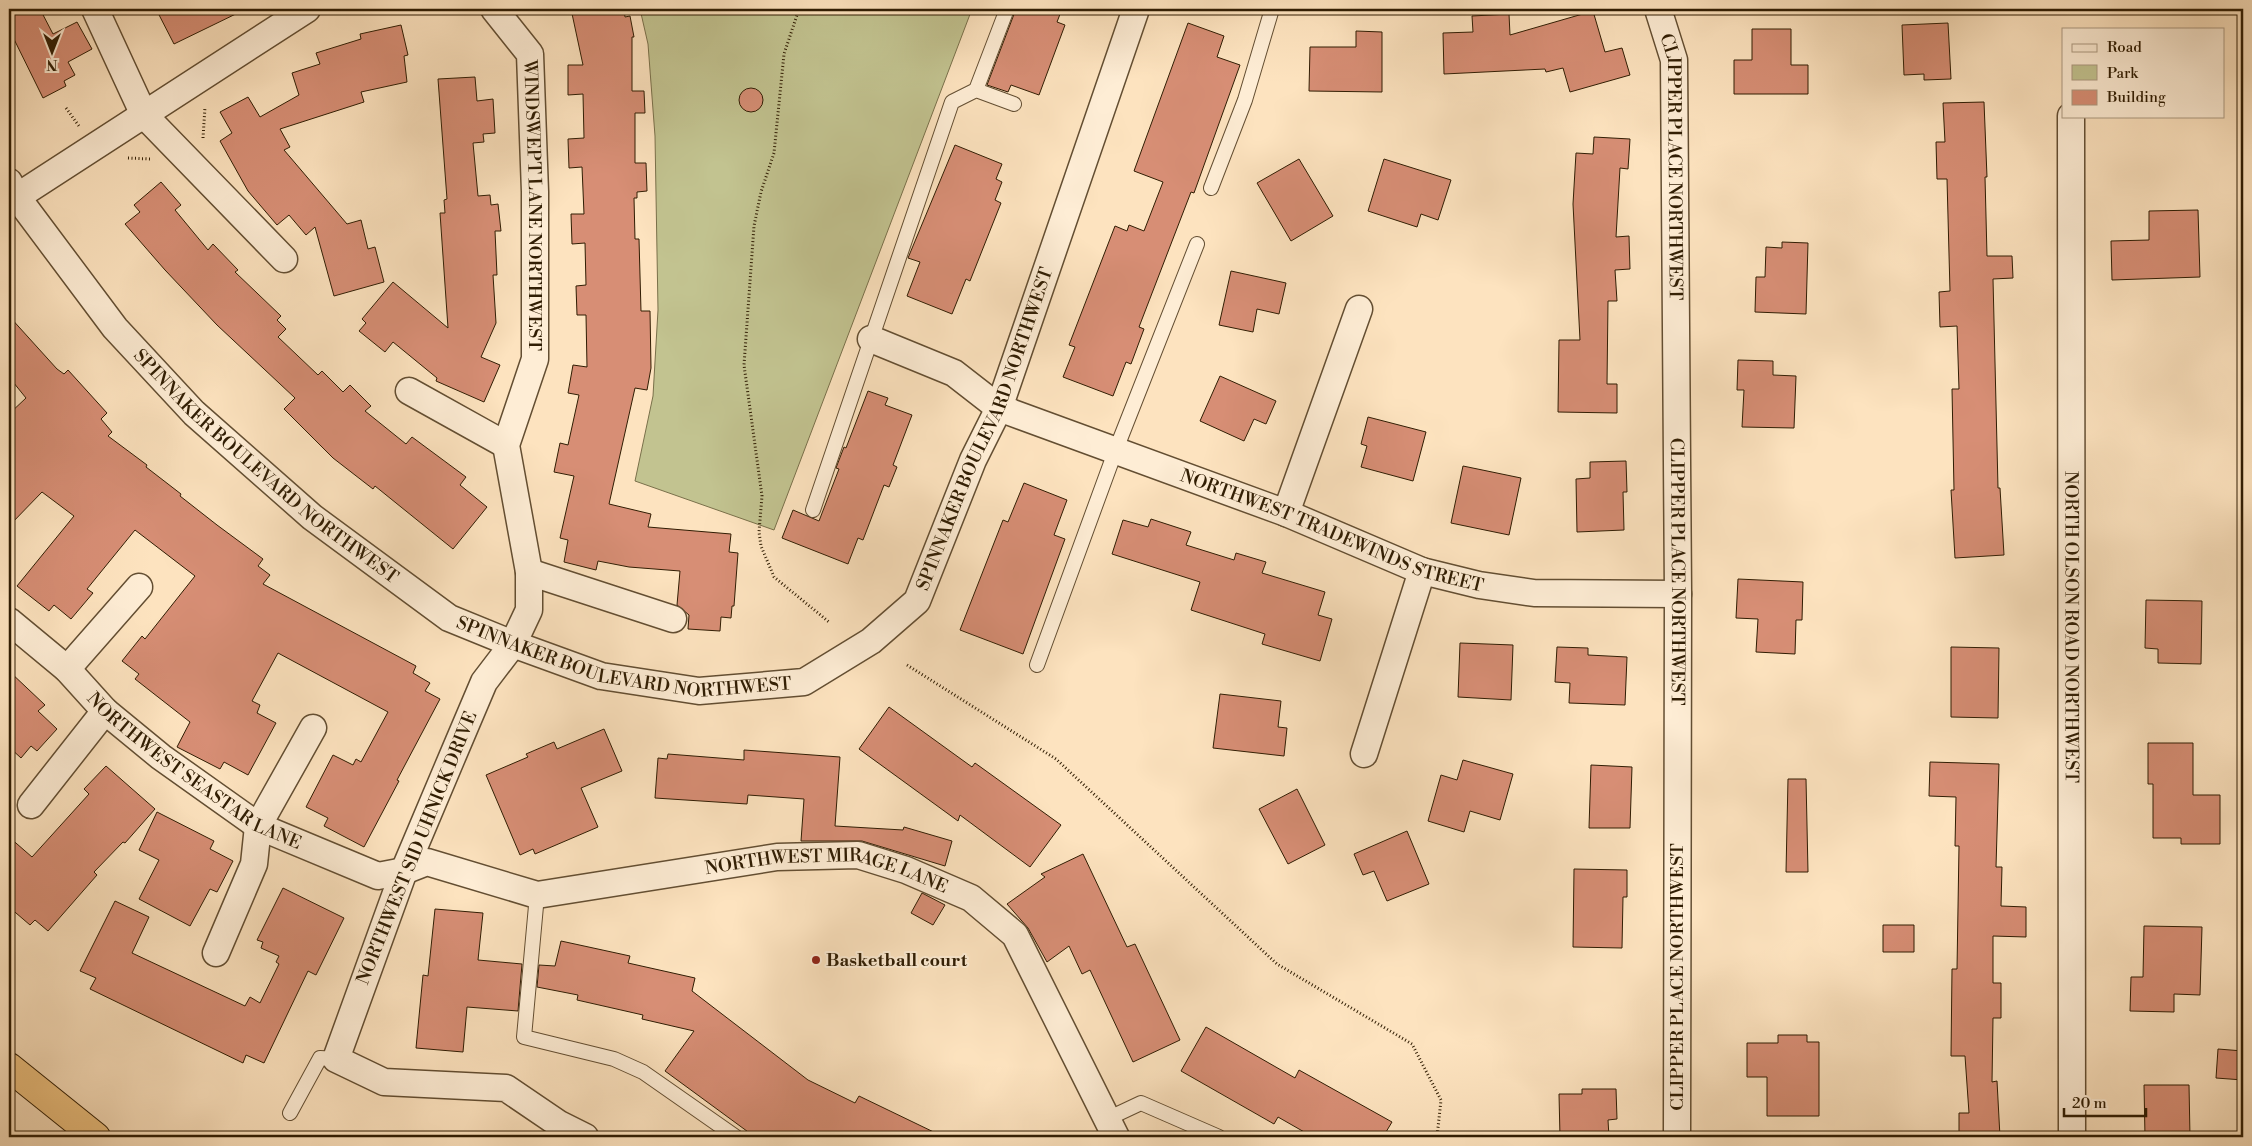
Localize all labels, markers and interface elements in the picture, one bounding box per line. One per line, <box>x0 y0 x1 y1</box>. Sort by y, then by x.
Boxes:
north arrow <box>28 28 78 78</box>
legend <box>2062 28 2224 118</box>
street label: CLIPPER PLACE NORTHWEST <box>1655 30 1687 301</box>
text: Road <box>2107 38 2142 57</box>
text: N <box>46 55 58 73</box>
street label: WINDSWEPT LANE NORTHWEST <box>519 58 547 351</box>
text: Park <box>2107 64 2139 83</box>
text: Building <box>2106 88 2166 107</box>
street label: SPINNAKER BOULEVARD NORTHWEST <box>911 264 1058 594</box>
street label: SPINNAKER BOULEVARD NORTHWEST <box>129 344 403 589</box>
street label: CLIPPER PLACE NORTHWEST <box>1665 438 1690 706</box>
street label: NORTHWEST TRADEWINDS STREET <box>1177 464 1486 597</box>
street label: NORTH OLSON ROAD NORTHWEST <box>2060 471 2083 783</box>
street label: SPINNAKER BOULEVARD NORTHWEST <box>453 611 793 703</box>
street label: NORTHWEST SEASTAR LANE <box>82 687 305 854</box>
street label: NORTHWEST SID UHNICK DRIVE <box>351 708 483 988</box>
street label: NORTHWEST MIRAGE LANE <box>703 843 952 898</box>
street label: CLIPPER PLACE NORTHWEST <box>1666 843 1689 1111</box>
place label: Basketball court <box>826 949 968 972</box>
marker: Basketball court <box>810 954 822 966</box>
scale bar <box>2064 1086 2147 1118</box>
text: 20 m <box>2072 1094 2107 1113</box>

